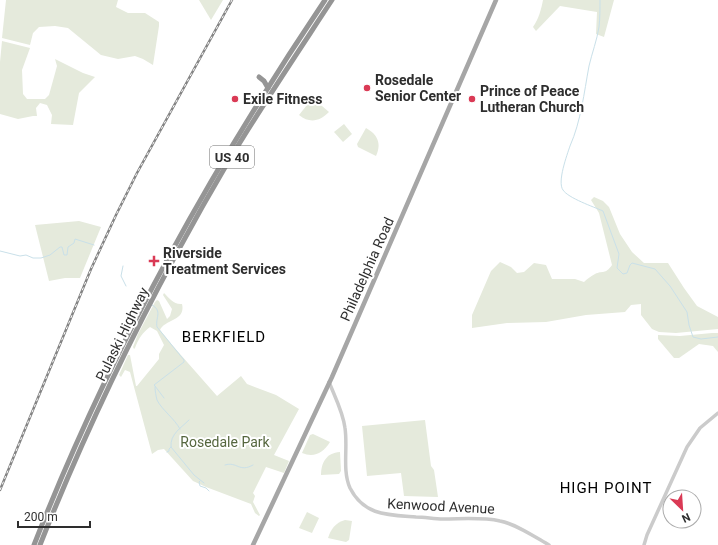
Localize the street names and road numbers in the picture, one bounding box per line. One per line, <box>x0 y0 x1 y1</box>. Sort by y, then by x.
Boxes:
road number: US 40 <box>210 146 254 168</box>
street label: Philadelphia Road <box>337 215 397 323</box>
street label: Pulaski Highway <box>92 284 152 384</box>
street label: Kenwood Avenue <box>387 495 495 517</box>

